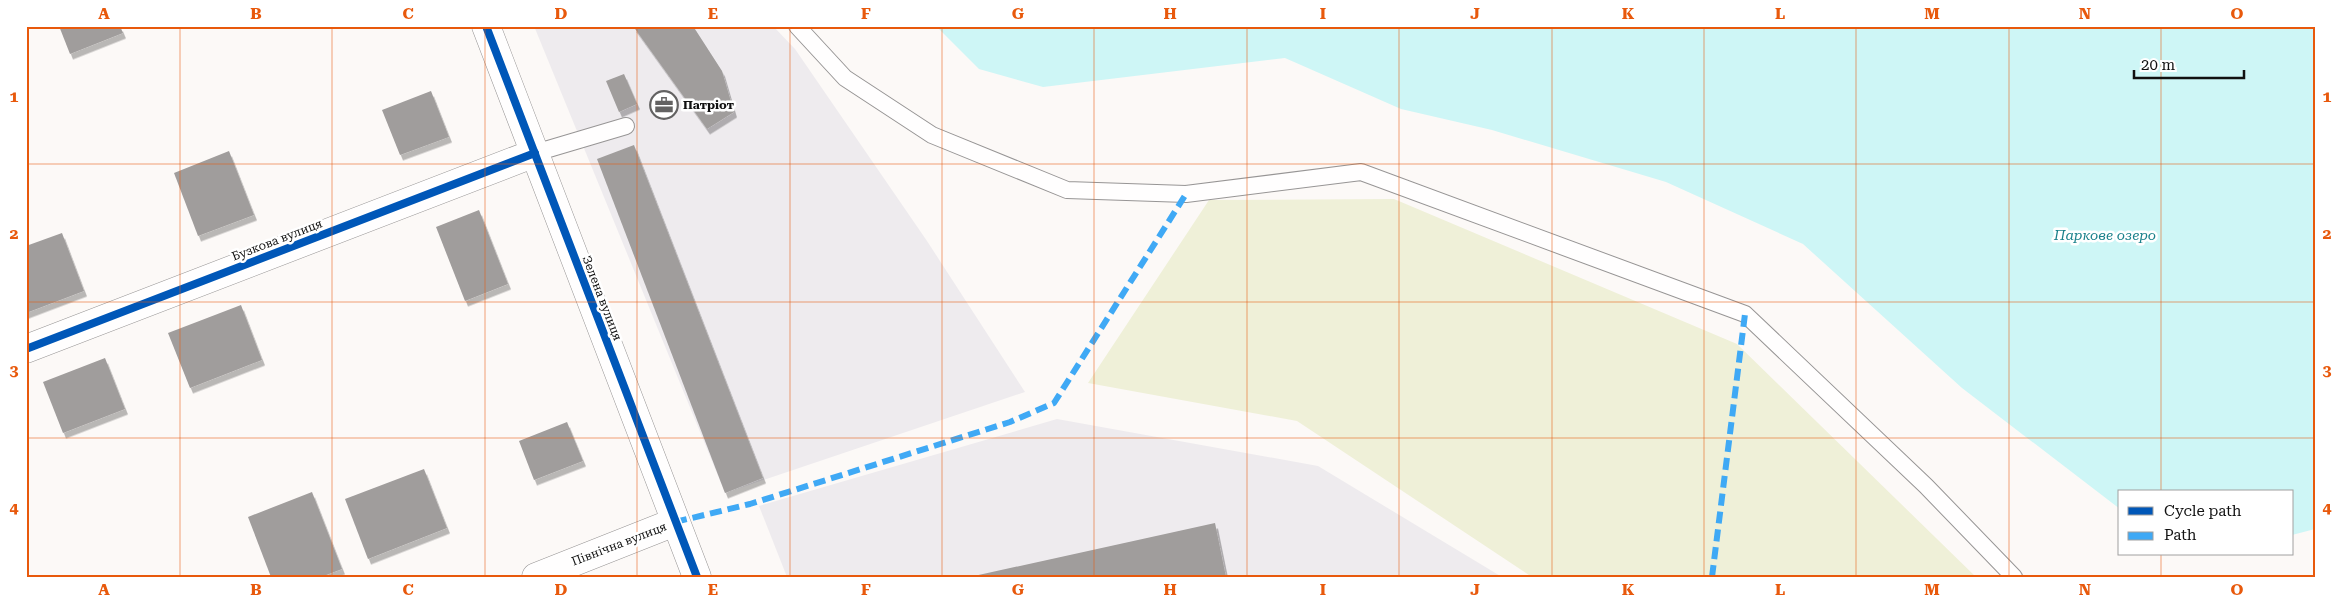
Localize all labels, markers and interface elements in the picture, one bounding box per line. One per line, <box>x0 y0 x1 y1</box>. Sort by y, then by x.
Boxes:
text: A <box>98 4 110 23</box>
text: B <box>250 4 262 23</box>
text: C <box>402 4 414 23</box>
text: D <box>555 4 568 23</box>
text: E <box>708 4 718 23</box>
text: F <box>861 4 871 23</box>
text: G <box>1012 4 1025 23</box>
text: H <box>1163 4 1177 23</box>
text: I <box>1320 4 1326 23</box>
text: J <box>1470 4 1480 23</box>
text: K <box>1622 4 1635 23</box>
text: L <box>1775 4 1785 23</box>
text: M <box>1924 4 1940 23</box>
text: N <box>2079 4 2091 23</box>
text: O <box>2231 4 2244 23</box>
scale bar <box>2134 48 2244 80</box>
text: 20 m <box>2141 56 2176 74</box>
text: 1 <box>10 87 19 106</box>
text: 1 <box>2323 87 2332 106</box>
office icon: Патріот <box>649 90 679 120</box>
place label: Патріот <box>683 98 734 112</box>
street label: Бузкова вулиця <box>230 216 324 264</box>
text: 2 <box>10 224 19 243</box>
text: 2 <box>2323 224 2332 243</box>
water label: Паркове озеро <box>2053 227 2156 243</box>
street label: Зелена вулиця <box>579 253 625 343</box>
text: 3 <box>10 361 19 380</box>
text: 3 <box>2323 361 2332 380</box>
legend <box>2118 490 2294 556</box>
text: 4 <box>10 498 19 517</box>
text: 4 <box>2323 498 2332 517</box>
text: Cycle path <box>2164 502 2242 520</box>
street label: Північна вулиця <box>569 519 669 569</box>
text: Path <box>2164 526 2197 544</box>
text: A <box>98 580 110 599</box>
text: B <box>250 580 262 599</box>
text: C <box>402 580 414 599</box>
text: D <box>555 580 568 599</box>
text: E <box>708 580 718 599</box>
text: F <box>861 580 871 599</box>
text: G <box>1012 580 1025 599</box>
text: H <box>1163 580 1177 599</box>
text: I <box>1320 580 1326 599</box>
text: J <box>1470 580 1480 599</box>
text: K <box>1622 580 1635 599</box>
text: L <box>1775 580 1785 599</box>
text: M <box>1924 580 1940 599</box>
text: N <box>2079 580 2091 599</box>
text: O <box>2231 580 2244 599</box>

